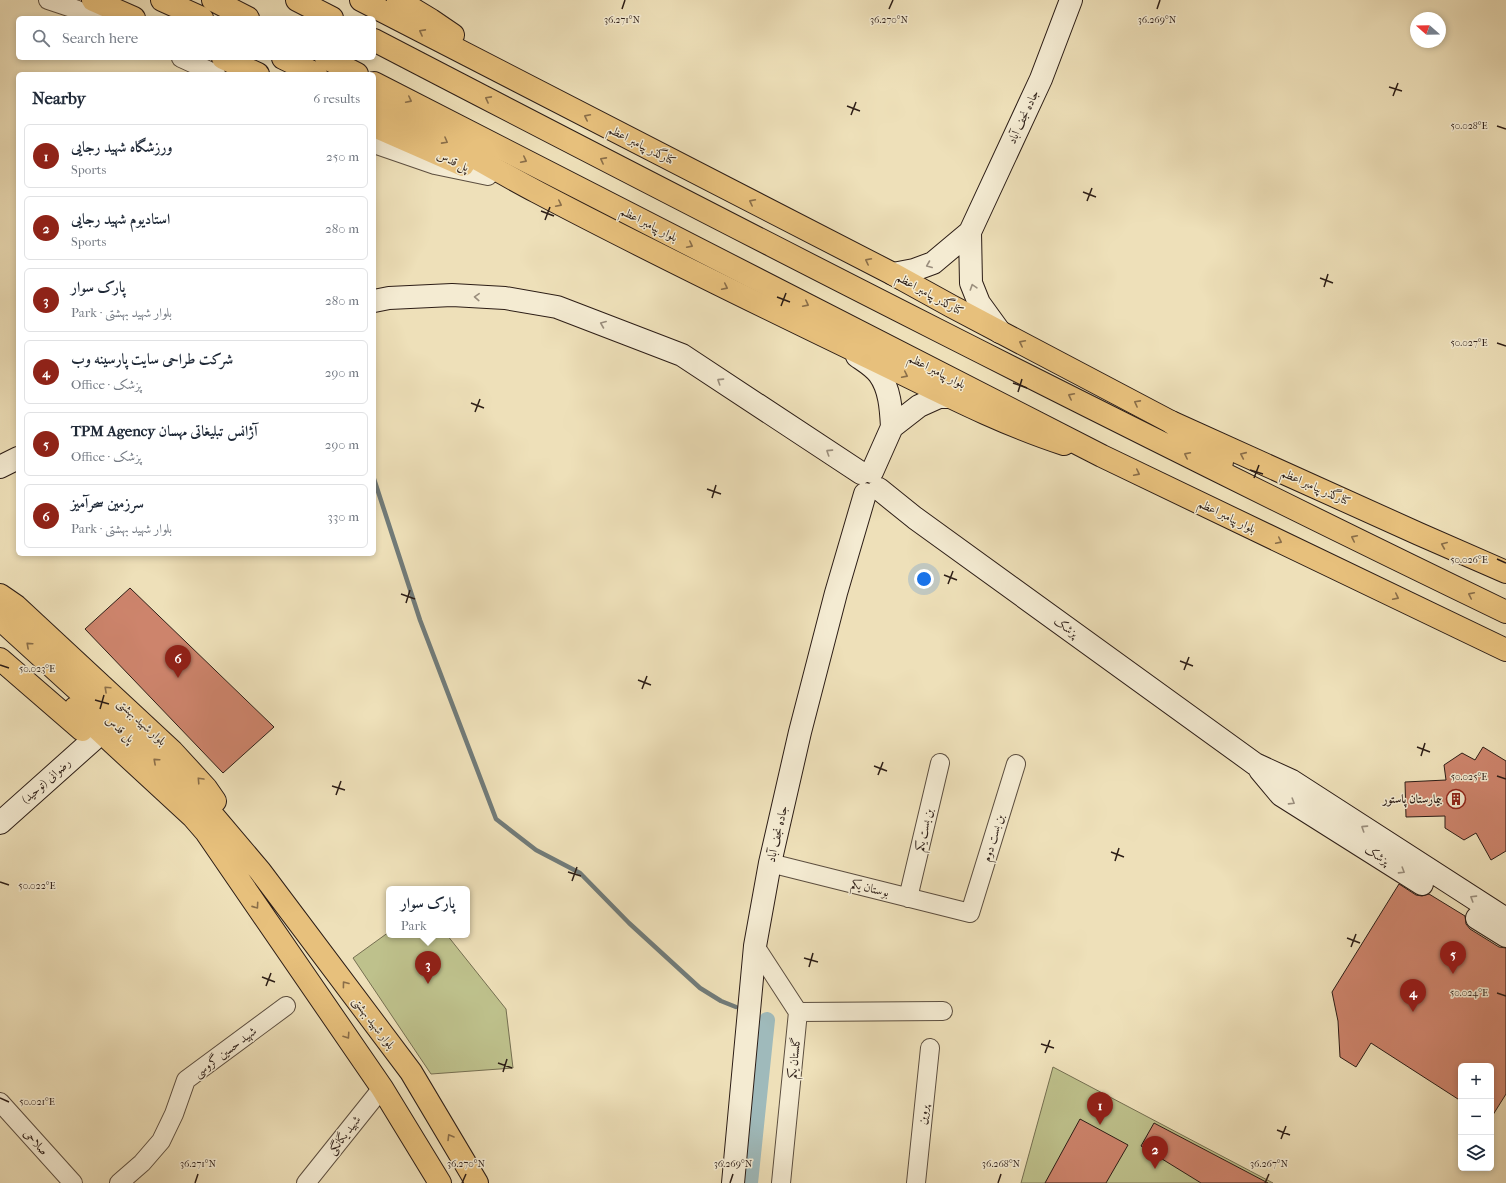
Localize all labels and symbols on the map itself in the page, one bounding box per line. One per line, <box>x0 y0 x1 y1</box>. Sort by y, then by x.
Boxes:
north arrow <box>1410 12 1446 48</box>
text: 36.271°N <box>604 14 641 26</box>
text: 36.270°N <box>870 14 908 26</box>
text: 36.269°N <box>1138 14 1177 26</box>
one-way arrow <box>419 29 426 37</box>
street label: جاده نجف آباد <box>1004 87 1042 146</box>
one-way arrow <box>404 96 412 103</box>
one-way arrow <box>485 97 492 104</box>
one-way arrow <box>583 114 591 122</box>
street label: کنارگذر پیامبر اعظم <box>604 120 679 172</box>
text: 50.028°E <box>1450 120 1488 132</box>
one-way arrow <box>441 136 448 143</box>
street label: پل قدس <box>434 148 472 176</box>
one-way arrow <box>520 155 528 163</box>
one-way arrow <box>600 157 607 164</box>
one-way arrow <box>555 199 562 206</box>
one-way arrow <box>749 199 756 206</box>
street label: بلوار پیامبر اعظم <box>616 204 680 248</box>
one-way arrow <box>686 240 693 247</box>
one-way arrow <box>865 258 872 266</box>
one-way arrow <box>925 260 932 268</box>
street label: کنارگذر پیامبر اعظم <box>892 268 967 322</box>
one-way arrow <box>721 282 729 290</box>
one-way arrow <box>969 284 978 291</box>
one-way arrow <box>474 292 480 301</box>
one-way arrow <box>801 299 809 307</box>
one-way arrow <box>600 321 607 329</box>
text: 50.027°E <box>1451 337 1487 349</box>
one-way arrow <box>1018 340 1026 347</box>
street label: بلوار پیامبر اعظم <box>904 351 968 395</box>
one-way arrow <box>901 370 909 378</box>
one-way arrow <box>717 378 724 385</box>
one-way arrow <box>1068 394 1076 401</box>
one-way arrow <box>1133 401 1141 408</box>
one-way arrow <box>826 449 833 456</box>
one-way arrow <box>1240 451 1247 459</box>
one-way arrow <box>1184 452 1192 460</box>
street label: کنارگذر پیامبر اعظم <box>1278 464 1354 512</box>
one-way arrow <box>1133 468 1140 476</box>
street label: بلوار پیامبر اعظم <box>1194 496 1258 540</box>
one-way arrow <box>1351 535 1358 543</box>
one-way arrow <box>1275 536 1283 544</box>
one-way arrow <box>1441 542 1449 550</box>
text: 50.026°E <box>1450 554 1488 566</box>
your location <box>914 569 934 589</box>
one-way arrow <box>1392 592 1400 600</box>
one-way arrow <box>1468 592 1475 600</box>
street label: پزشک <box>1051 614 1082 642</box>
one-way arrow <box>26 642 34 649</box>
pin: 6 <box>165 645 191 678</box>
text: 50.023°E <box>19 663 55 675</box>
one-way arrow <box>104 687 112 694</box>
street label: بلوار شهید بهشتی <box>113 696 169 750</box>
street label: پل قدس <box>101 713 138 747</box>
street label: رضوانی (توحید) <box>19 755 74 807</box>
one-way arrow <box>153 758 161 765</box>
text: 50.025°E <box>1451 771 1487 783</box>
one-way arrow <box>198 778 205 785</box>
building icon: بیمارستان پاستور <box>1445 788 1467 810</box>
place label: بیمارستان پاستور <box>1381 792 1442 808</box>
one-way arrow <box>1288 797 1295 805</box>
street label: جاده نجف آباد <box>763 804 790 864</box>
street label: بن بست یکم <box>912 806 940 854</box>
street label: بن بست دوم <box>979 812 1011 865</box>
one-way arrow <box>1361 826 1368 833</box>
street label: پزشک <box>1362 842 1393 870</box>
one-way arrow <box>1398 866 1405 874</box>
street label: بوستان یکم <box>848 876 891 903</box>
text: 50.022°E <box>18 880 56 892</box>
one-way arrow <box>1470 895 1477 903</box>
one-way arrow <box>251 902 259 909</box>
pin: 5 <box>1440 941 1466 974</box>
pin: 3 <box>415 951 441 984</box>
pin: 4 <box>1400 979 1426 1012</box>
one-way arrow <box>342 981 350 988</box>
text: 50.024°E <box>1450 987 1488 999</box>
street label: بلوار شهید بهشتی <box>348 994 398 1053</box>
street label: شهید حسین گروسی <box>190 1023 260 1082</box>
one-way arrow <box>342 1031 349 1038</box>
street label: گلستان یکم <box>784 1036 807 1080</box>
pin: 1 <box>1087 1092 1113 1125</box>
text: 50.021°E <box>19 1096 55 1108</box>
street label: پروین <box>915 1102 932 1126</box>
street label: شهید یگانگی <box>324 1112 365 1158</box>
street label: صلاحی <box>21 1126 51 1158</box>
one-way arrow <box>447 1134 455 1141</box>
pin: 2 <box>1142 1136 1168 1169</box>
text: 36.271°N <box>180 1158 217 1170</box>
text: 36.270°N <box>447 1158 485 1170</box>
text: 36.269°N <box>714 1158 753 1170</box>
text: 36.268°N <box>982 1158 1021 1170</box>
text: 36.267°N <box>1250 1158 1288 1170</box>

